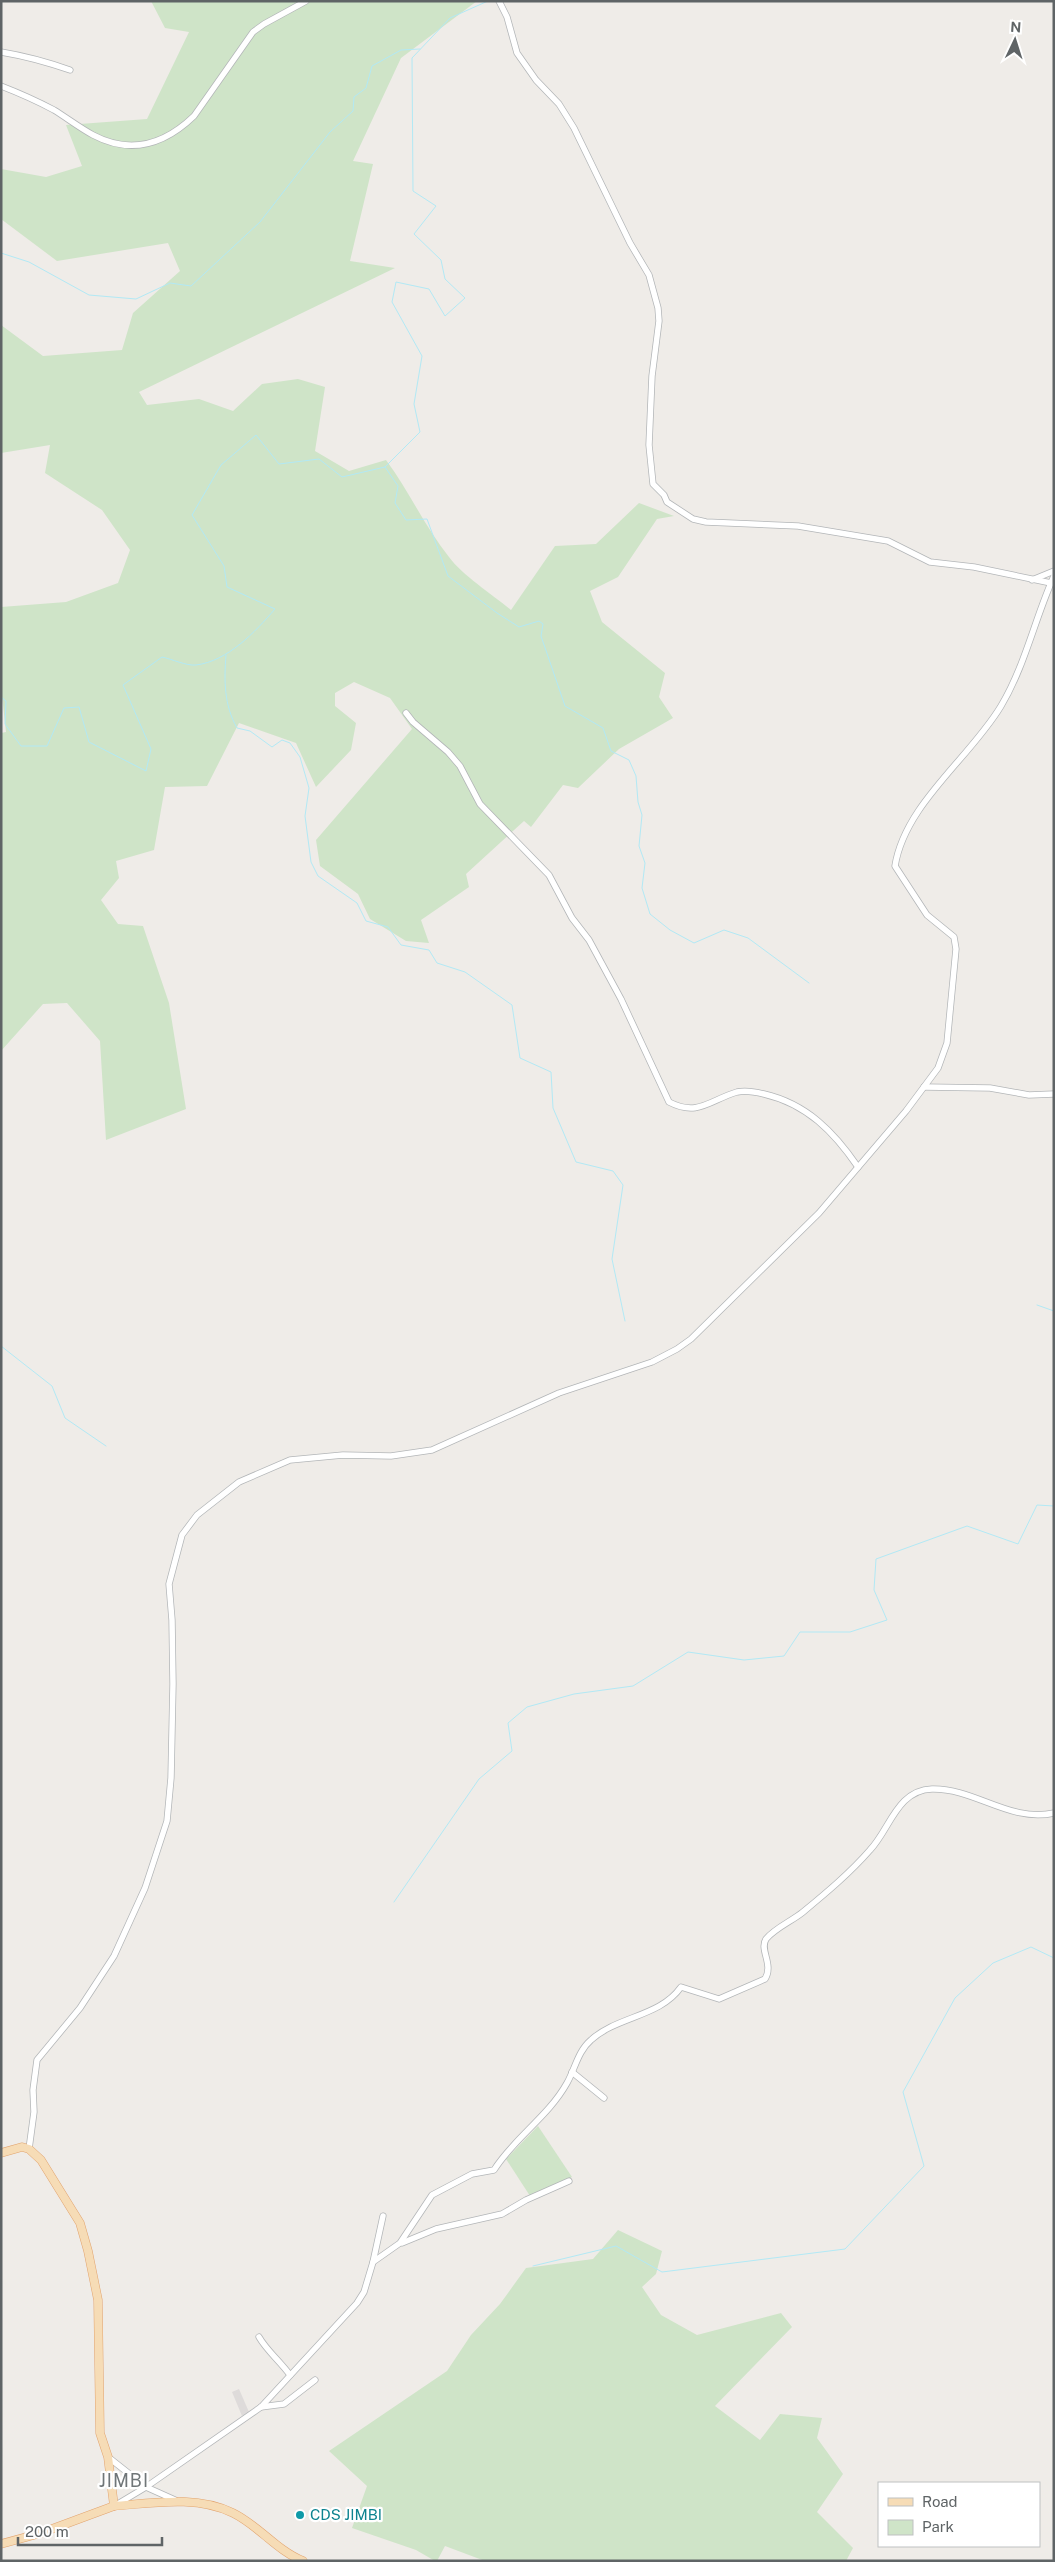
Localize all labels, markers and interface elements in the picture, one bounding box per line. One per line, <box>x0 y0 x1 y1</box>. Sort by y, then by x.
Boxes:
north arrow <box>990 15 1040 65</box>
text: N <box>1010 19 1022 35</box>
district label: JIMBI <box>99 2470 149 2491</box>
legend <box>878 2482 1040 2547</box>
text: Road <box>922 2493 958 2510</box>
place label: CDS JIMBI <box>310 2506 382 2523</box>
marker: CDS JIMBI <box>294 2509 306 2521</box>
scale bar <box>18 2514 161 2546</box>
text: Park <box>922 2518 954 2535</box>
text: 200 m <box>25 2523 69 2540</box>

